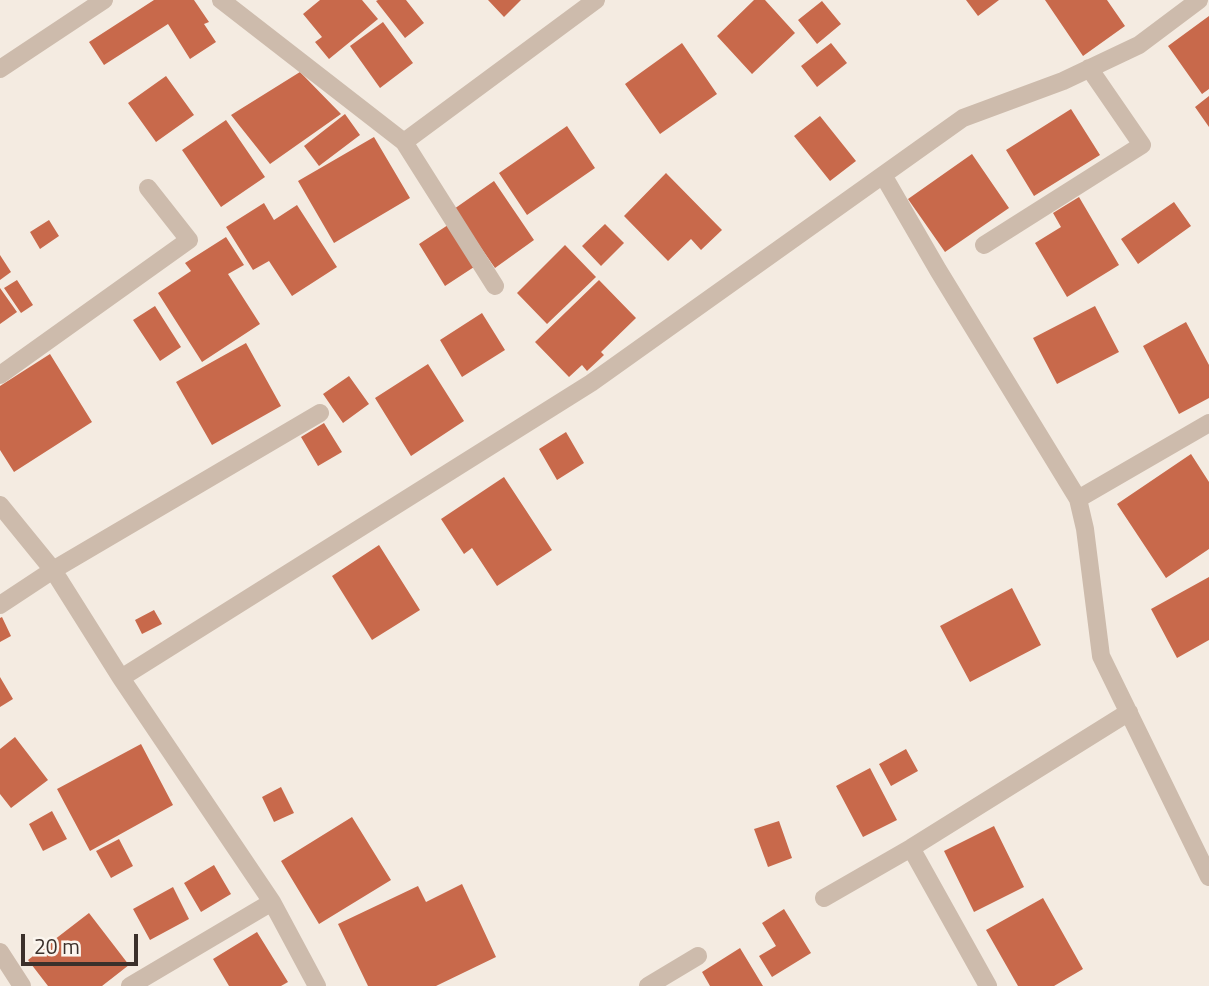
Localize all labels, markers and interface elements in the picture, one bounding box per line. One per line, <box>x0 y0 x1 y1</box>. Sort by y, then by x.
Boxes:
scale bar <box>24 920 142 964</box>
text: 20 m <box>34 930 80 962</box>

